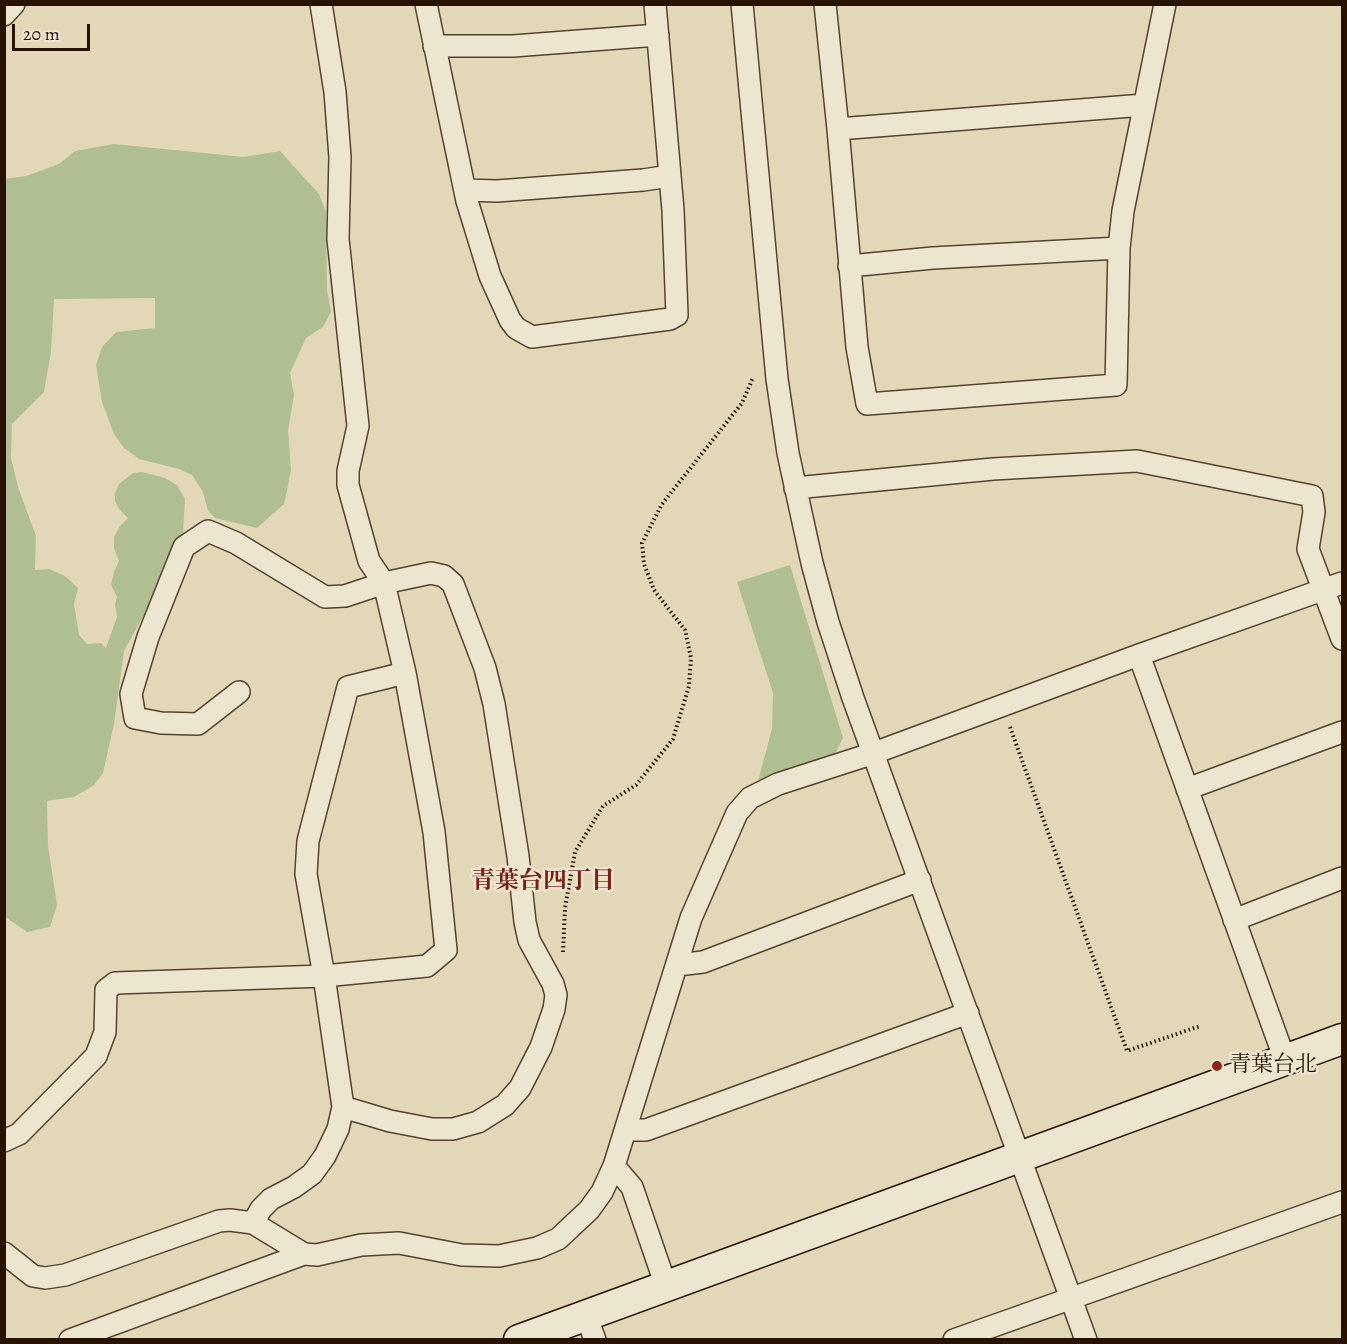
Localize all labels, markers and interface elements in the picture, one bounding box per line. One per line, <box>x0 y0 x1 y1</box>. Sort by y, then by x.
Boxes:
scale bar <box>15 12 93 50</box>
text: 20 m <box>23 22 60 46</box>
district label: 青葉台四丁目 <box>471 868 615 896</box>
place label: 青葉台北 <box>1229 1053 1317 1079</box>
marker: 青葉台北 <box>1210 1059 1224 1073</box>

